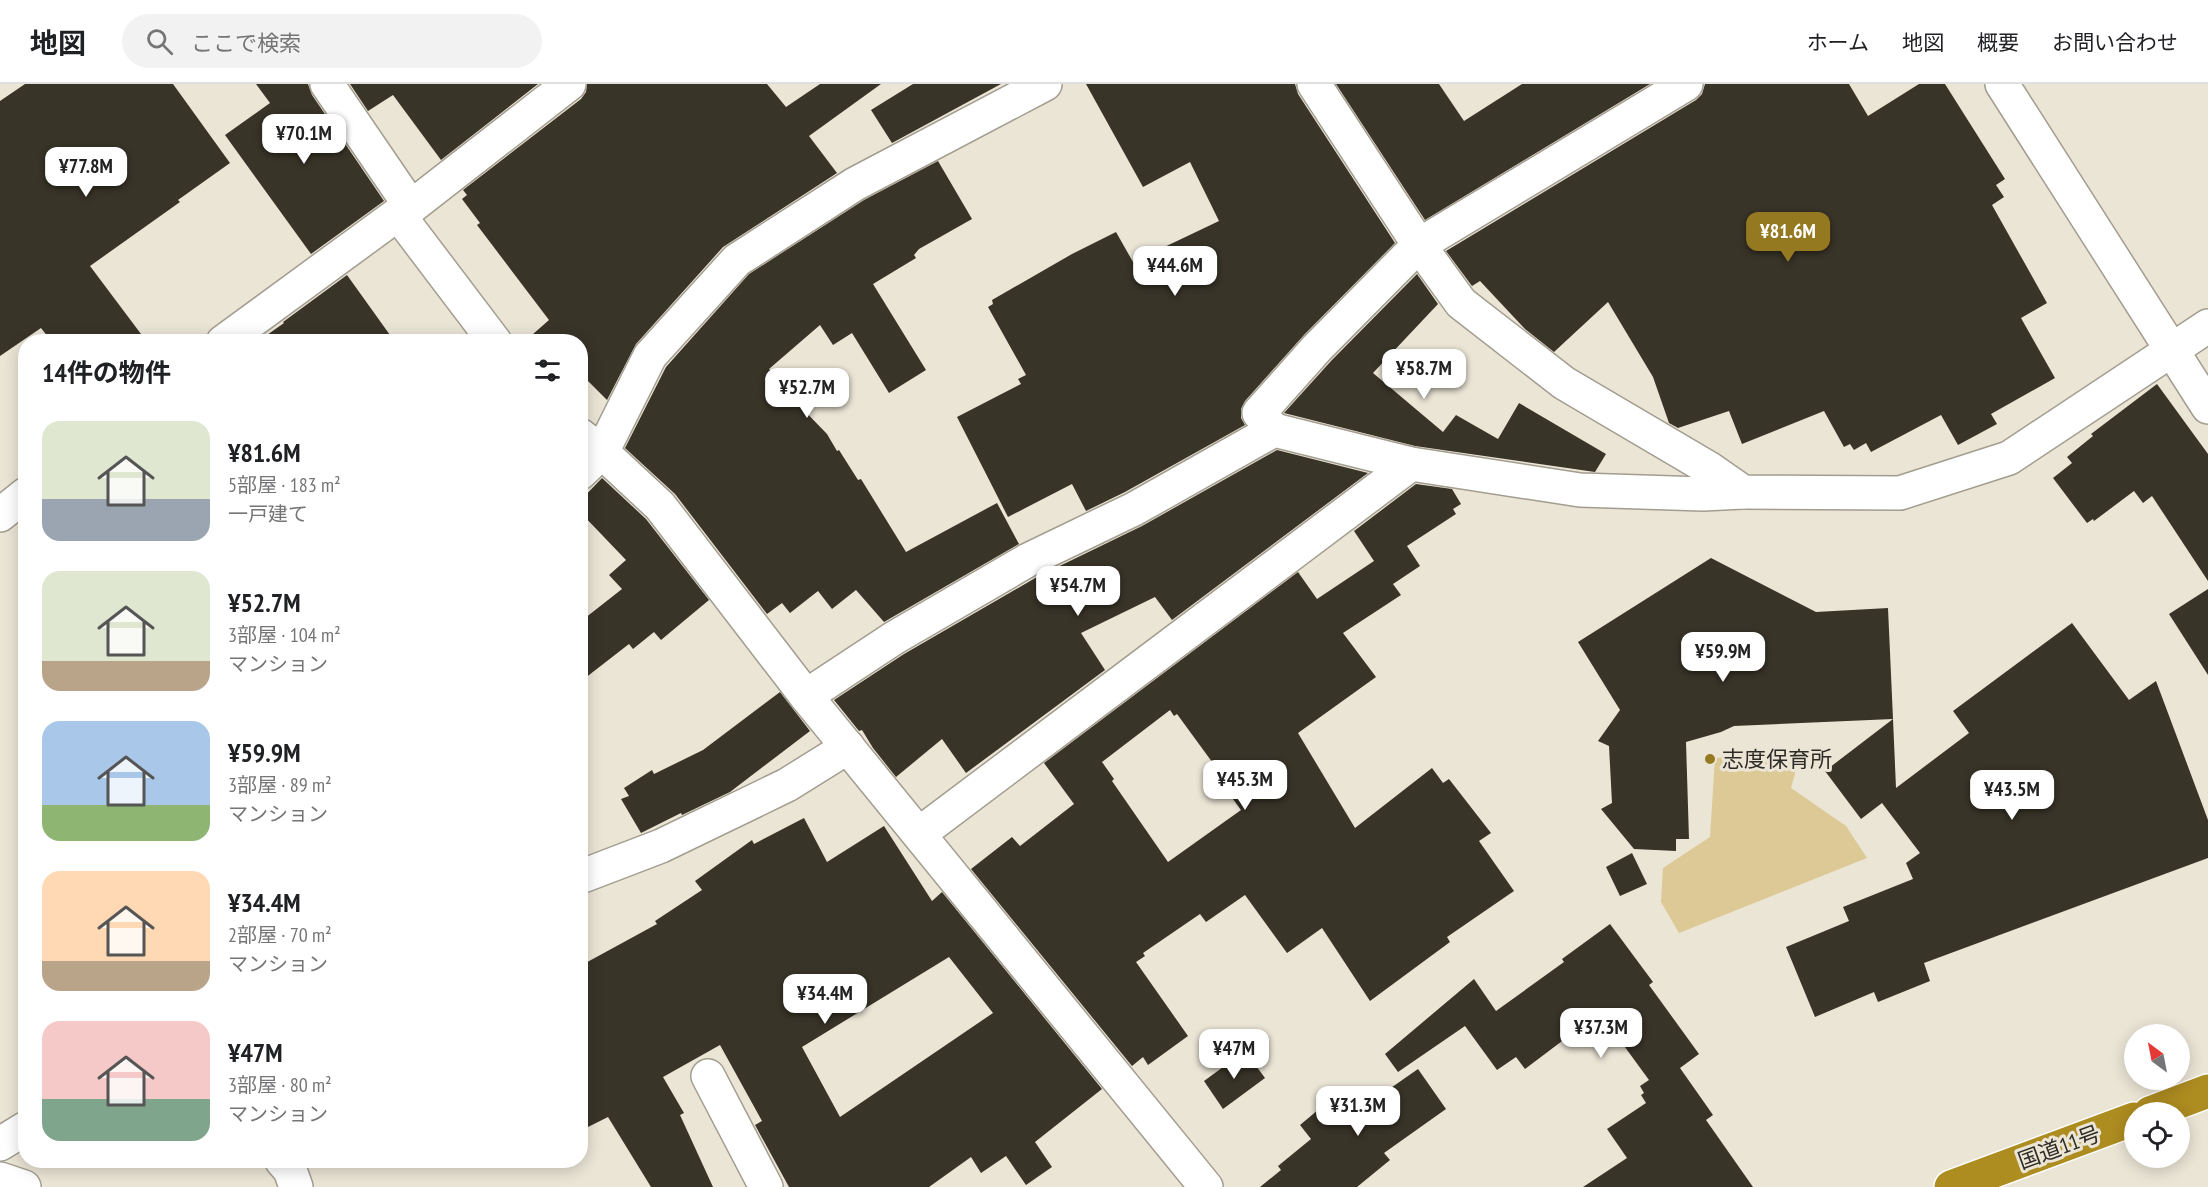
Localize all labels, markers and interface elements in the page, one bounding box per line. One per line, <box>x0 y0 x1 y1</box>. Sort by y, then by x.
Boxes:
search box <box>122 14 542 68</box>
text: 地図 <box>30 24 86 61</box>
icon: search <box>143 25 176 58</box>
text: ここで検索 <box>191 29 301 57</box>
text: ホーム <box>1807 29 1869 56</box>
text: 地図 <box>1902 29 1944 56</box>
text: 概要 <box>1977 29 2019 56</box>
text: お問い合わせ <box>2052 29 2178 56</box>
pin: ¥70.1M <box>255 114 353 165</box>
text: ¥70.1M <box>276 120 332 146</box>
pin: ¥77.8M <box>37 147 135 198</box>
text: ¥77.8M <box>59 153 113 179</box>
pin: ¥81.6M <box>1739 212 1837 263</box>
text: ¥81.6M <box>1760 218 1816 244</box>
pin: ¥44.6M <box>1126 246 1224 297</box>
text: ¥44.6M <box>1147 252 1203 278</box>
pin: ¥58.7M <box>1375 349 1473 400</box>
icon: filters <box>531 354 564 387</box>
text: ¥58.7M <box>1396 355 1452 381</box>
text: 14件の物件 <box>42 356 171 389</box>
pin: ¥52.7M <box>758 368 856 419</box>
text: ¥52.7M <box>779 374 835 400</box>
text: ¥81.6M <box>228 436 301 469</box>
icon: home <box>90 445 162 517</box>
text: 5部屋 · 183 m² <box>228 472 341 498</box>
text: 一戸建て <box>228 501 308 527</box>
pin: ¥54.7M <box>1029 566 1127 617</box>
text: ¥54.7M <box>1050 572 1106 598</box>
text: ¥52.7M <box>228 586 301 619</box>
icon: home <box>90 595 162 667</box>
text: 3部屋 · 104 m² <box>228 622 341 648</box>
pin: ¥59.9M <box>1674 632 1772 683</box>
text: ¥59.9M <box>1695 638 1751 664</box>
text: マンション <box>228 651 328 677</box>
text: ¥59.9M <box>228 736 301 769</box>
icon: home <box>90 745 162 817</box>
place label: 志度保育所 <box>1722 745 1832 773</box>
marker: 志度保育所 <box>1703 752 1717 766</box>
pin: ¥45.3M <box>1196 760 1294 811</box>
text: ¥45.3M <box>1217 766 1273 792</box>
pin: ¥43.5M <box>1963 770 2061 821</box>
text: 3部屋 · 89 m² <box>228 772 332 798</box>
text: ¥43.5M <box>1984 776 2040 802</box>
text: マンション <box>228 801 328 827</box>
text: ¥34.4M <box>228 886 301 919</box>
icon: home <box>90 895 162 967</box>
text: 2部屋 · 70 m² <box>228 922 332 948</box>
text: マンション <box>228 951 328 977</box>
pin: ¥34.4M <box>776 974 874 1025</box>
text: ¥34.4M <box>797 980 853 1006</box>
pin: ¥37.3M <box>1552 1008 1650 1059</box>
text: ¥37.3M <box>1574 1014 1628 1040</box>
north arrow <box>2124 1024 2190 1090</box>
map controls <box>2124 1024 2190 1168</box>
pin: ¥47M <box>1198 1029 1270 1080</box>
text: ¥47M <box>1213 1035 1255 1061</box>
text: ¥47M <box>228 1036 283 1069</box>
icon: home <box>90 1045 162 1117</box>
text: 3部屋 · 80 m² <box>228 1072 332 1098</box>
pin: ¥31.3M <box>1309 1086 1407 1137</box>
text: ¥31.3M <box>1330 1092 1386 1118</box>
text: マンション <box>228 1101 328 1127</box>
button: locate <box>2124 1102 2190 1168</box>
street label: 国道11号 <box>2014 1119 2104 1175</box>

